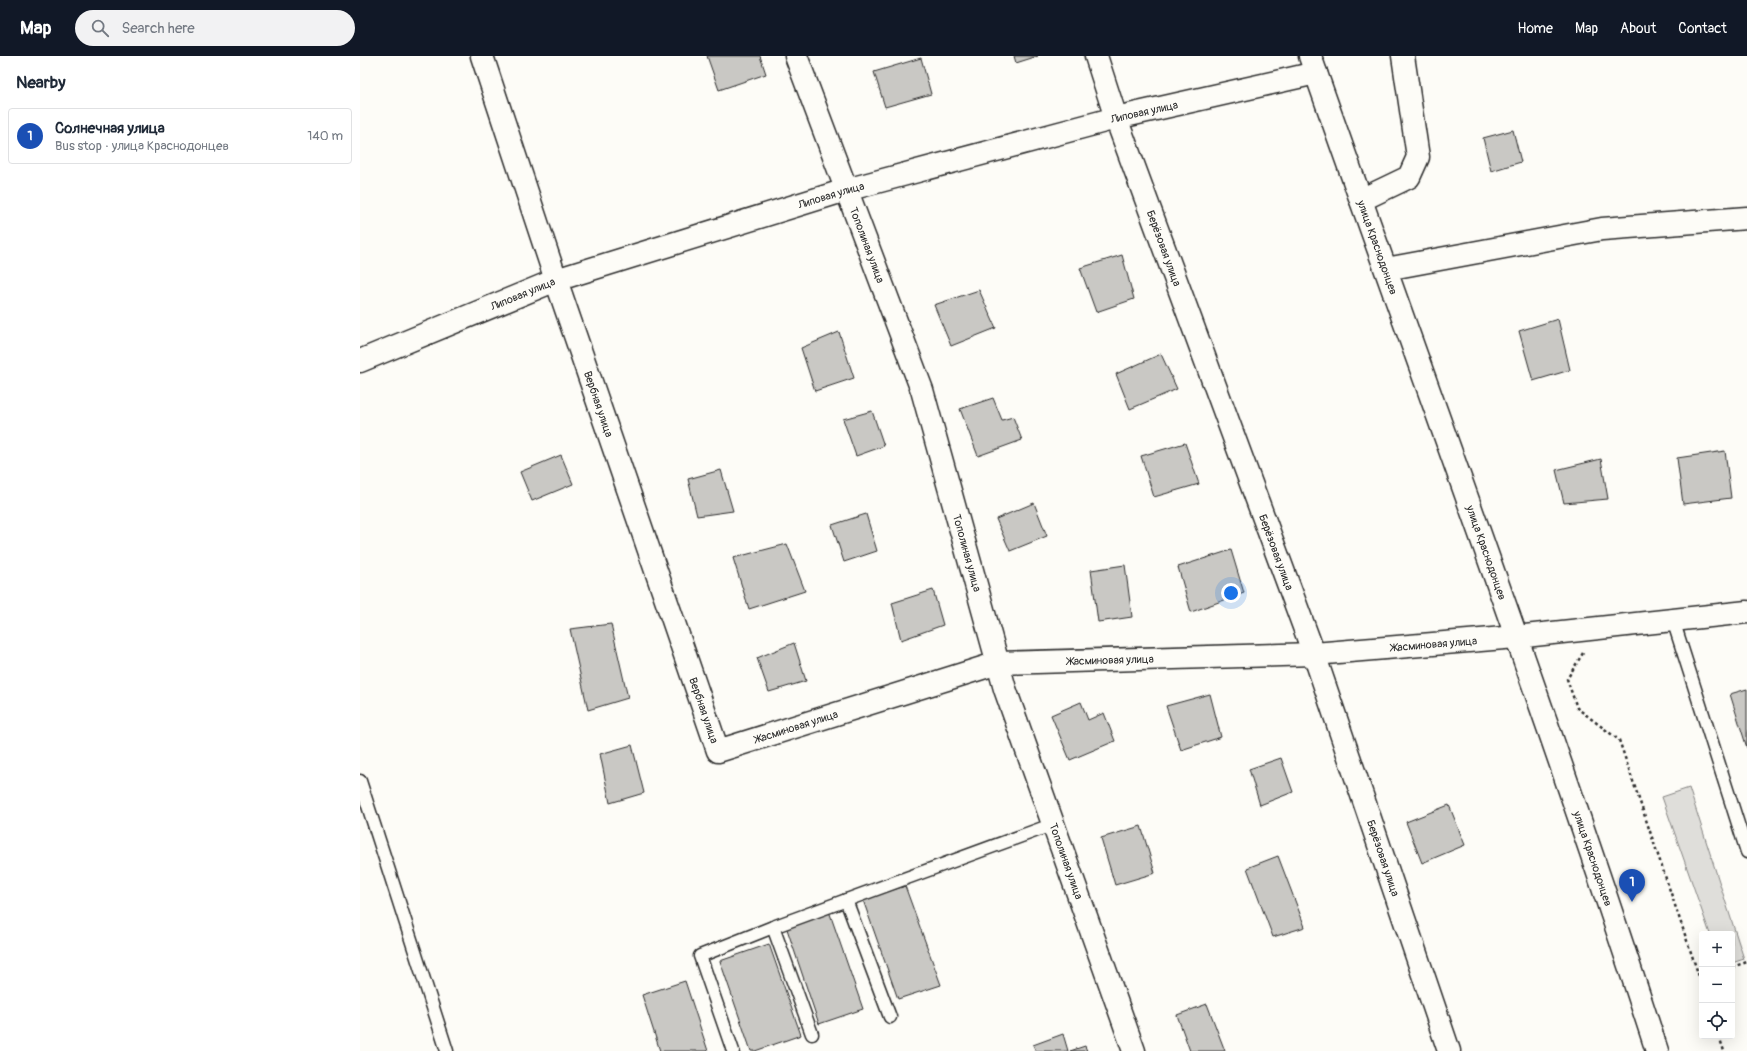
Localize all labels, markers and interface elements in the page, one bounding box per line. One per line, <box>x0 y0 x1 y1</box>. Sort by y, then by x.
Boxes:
search box <box>75 10 355 46</box>
text: Map <box>20 16 51 40</box>
icon: search <box>89 17 111 39</box>
text: Search here <box>121 19 195 38</box>
text: Home <box>1518 20 1553 37</box>
text: Map <box>1575 20 1598 37</box>
text: About <box>1620 20 1656 37</box>
text: Contact <box>1678 20 1727 37</box>
text: Nearby <box>16 72 65 93</box>
street label: Липовая улица <box>1108 98 1179 126</box>
text: Солнечная улица <box>55 119 165 138</box>
text: 1 <box>27 128 33 144</box>
text: 140 m <box>307 128 343 144</box>
text: Bus stop · улица Краснодонцев <box>55 138 229 154</box>
street label: Липовая улица <box>795 179 866 211</box>
street label: улица Краснодонцев <box>1355 197 1401 296</box>
street label: Тополиная улица <box>847 205 887 285</box>
street label: Берёзовая улица <box>1144 208 1184 288</box>
street label: Липовая улица <box>488 275 557 313</box>
street label: Вербная улица <box>581 369 616 439</box>
street label: улица Краснодонцев <box>1463 503 1509 602</box>
street label: Берёзовая улица <box>1256 512 1296 592</box>
street label: Тополиная улица <box>950 513 984 593</box>
your location <box>1221 583 1241 603</box>
street label: Жасминовая улица <box>1388 634 1478 654</box>
street label: Жасминовая улица <box>1065 652 1154 668</box>
street label: Вербная улица <box>687 676 721 745</box>
street label: Жасминовая улица <box>751 707 839 746</box>
street label: улица Краснодонцев <box>1571 808 1615 908</box>
street label: Берёзовая улица <box>1364 818 1402 898</box>
street label: Тополиная улица <box>1047 821 1086 901</box>
pin: 1 <box>1619 869 1645 902</box>
map controls <box>1699 931 1735 1039</box>
button: + <box>1699 931 1735 967</box>
button: − <box>1699 967 1735 1003</box>
button: locate <box>1699 1003 1735 1039</box>

